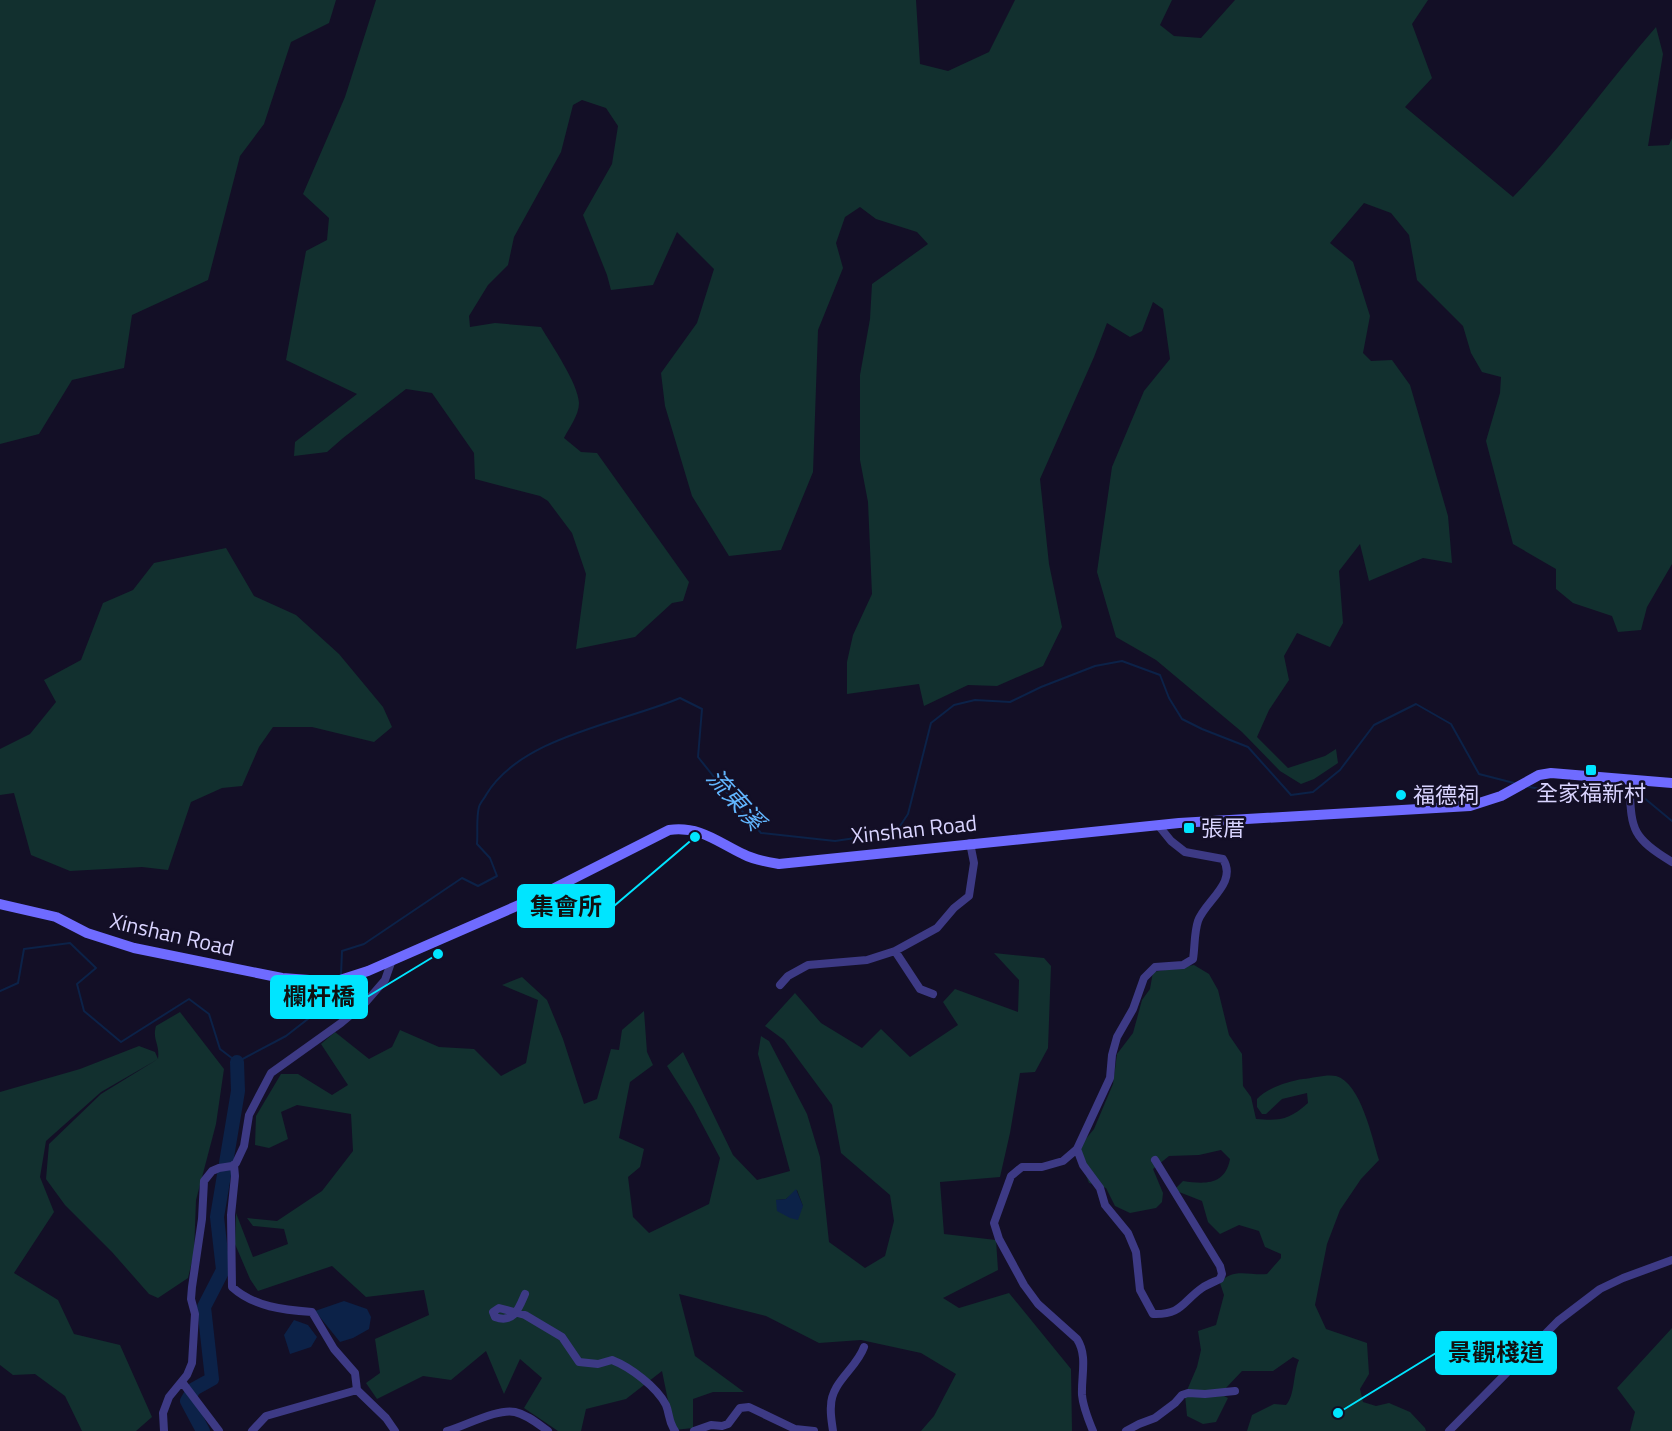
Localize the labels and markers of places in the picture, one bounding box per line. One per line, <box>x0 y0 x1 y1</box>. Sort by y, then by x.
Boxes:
marker: 全家福新村 <box>1584 763 1598 777</box>
place label: 全家福新村 <box>1536 776 1646 810</box>
place label: 福德祠 <box>1413 778 1479 812</box>
marker: 福德祠 <box>1394 788 1408 802</box>
place label: 張厝 <box>1201 811 1245 845</box>
marker: 張厝 <box>1182 821 1196 835</box>
callout: 集會所 <box>518 885 614 927</box>
callout: 欄杆橋 <box>271 976 367 1018</box>
callout: 景觀棧道 <box>1436 1332 1556 1374</box>

